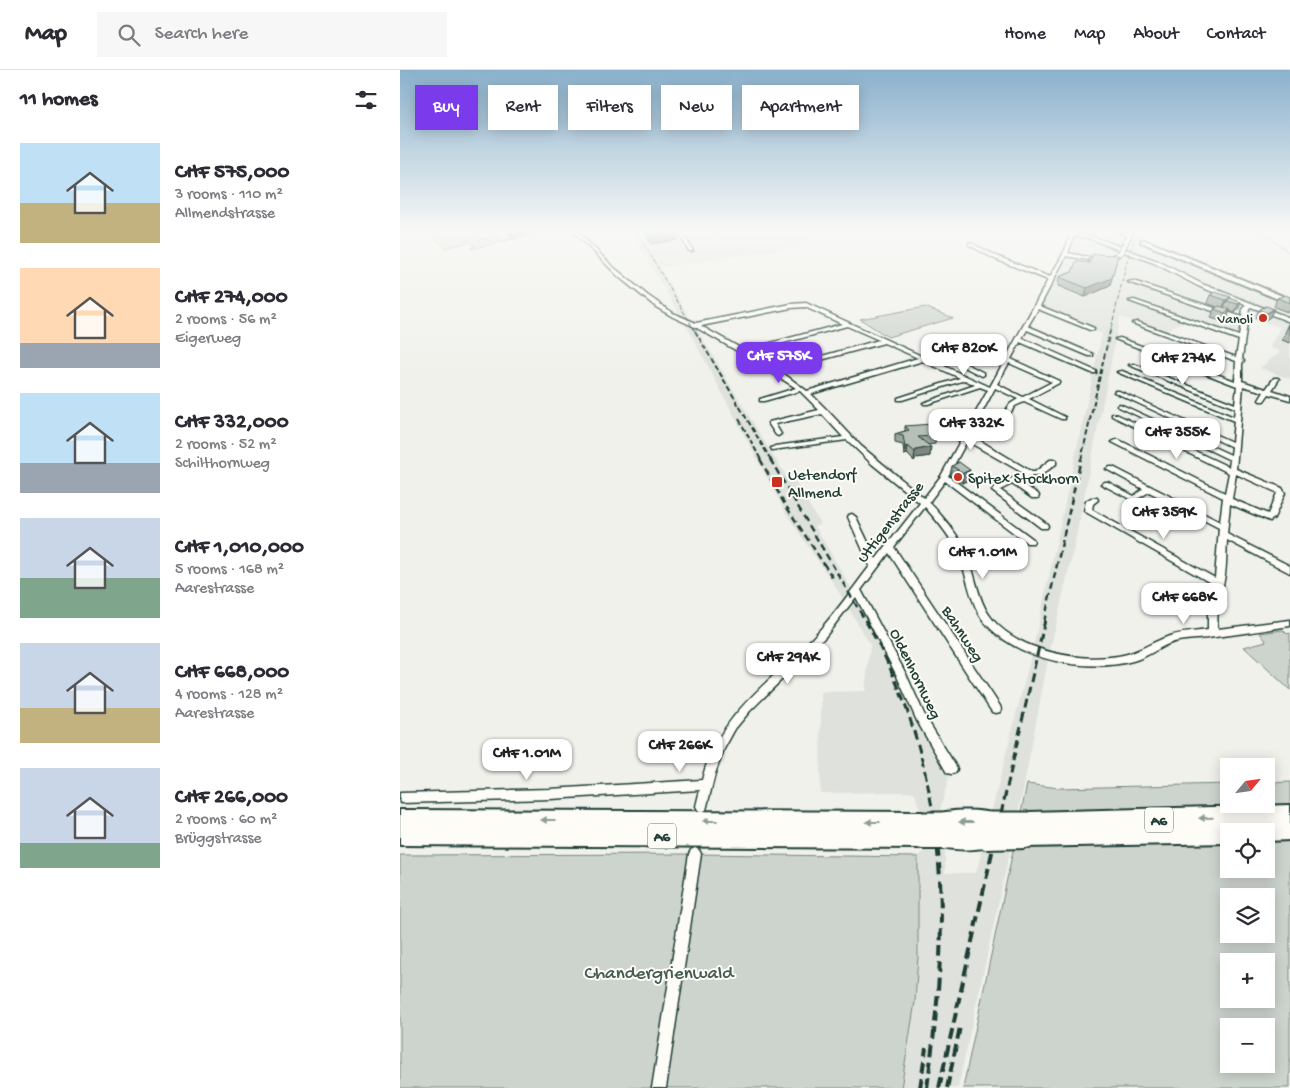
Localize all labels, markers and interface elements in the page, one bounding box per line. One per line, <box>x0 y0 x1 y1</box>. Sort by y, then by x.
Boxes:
search box <box>97 12 447 57</box>
text: Map <box>25 20 67 49</box>
icon: search <box>115 21 143 49</box>
text: Search here <box>155 23 248 46</box>
text: Home <box>1004 24 1046 45</box>
text: Map <box>1074 24 1105 45</box>
text: About <box>1133 24 1179 45</box>
text: Contact <box>1207 24 1265 45</box>
chip: Buy <box>415 85 478 130</box>
chip: Rent <box>488 85 558 130</box>
chip: Filters <box>568 85 651 130</box>
chip: New <box>661 85 732 130</box>
chip: Apartment <box>742 85 859 130</box>
icon: filters <box>352 86 380 114</box>
text: 11 homes <box>20 88 98 113</box>
text: CHF 575,000 <box>175 161 289 186</box>
icon: home <box>60 163 120 223</box>
text: 3 rooms · 110 m² <box>175 186 283 205</box>
text: Allmendstrasse <box>175 205 275 224</box>
text: CHF 274,000 <box>175 286 288 311</box>
icon: home <box>60 288 120 348</box>
text: 2 rooms · 56 m² <box>175 311 277 330</box>
place label: Vanoli <box>1216 312 1253 329</box>
marker: Vanoli <box>1257 312 1269 324</box>
text: Eigerweg <box>175 330 241 349</box>
pin: CHF 820K <box>912 334 1016 376</box>
text: CHF 820K <box>932 340 996 359</box>
pin: CHF 575K <box>727 342 831 384</box>
pin: CHF 274K <box>1131 344 1235 386</box>
text: CHF 575K <box>747 348 811 367</box>
text: CHF 274K <box>1152 350 1214 369</box>
pin: CHF 332K <box>919 408 1023 451</box>
text: CHF 332,000 <box>175 411 289 436</box>
icon: home <box>60 413 120 473</box>
text: CHF 332K <box>939 415 1003 434</box>
pin: CHF 355K <box>1125 418 1229 460</box>
text: CHF 355K <box>1145 424 1209 443</box>
text: 2 rooms · 52 m² <box>175 436 277 455</box>
text: Schilthornweg <box>175 455 270 474</box>
place label: Uetendorf Allmend <box>788 467 857 504</box>
marker: Spitex Stockhorn <box>952 471 964 483</box>
place label: Spitex Stockhorn <box>968 471 1079 490</box>
marker: Uetendorf Allmend <box>770 475 784 489</box>
street label: Uttigenstrasse <box>854 478 930 568</box>
pin: CHF 359K <box>1112 498 1216 540</box>
text: CHF 359K <box>1132 504 1196 523</box>
text: CHF 1,010,000 <box>175 536 304 561</box>
icon: home <box>60 538 120 598</box>
pin: CHF 1.01M <box>926 538 1040 580</box>
text: CHF 1.01M <box>949 544 1017 563</box>
text: 5 rooms · 168 m² <box>175 561 284 580</box>
text: Aarestrasse <box>175 580 254 599</box>
pin: CHF 668K <box>1132 582 1236 625</box>
text: CHF 668K <box>1152 589 1216 608</box>
street label: Bahnweg <box>935 602 986 667</box>
street label: Oldenhornweg <box>884 626 944 723</box>
pin: CHF 294K <box>736 642 840 685</box>
text: CHF 294K <box>757 649 819 668</box>
text: CHF 668,000 <box>175 661 289 686</box>
icon: home <box>60 663 120 723</box>
text: 4 rooms · 128 m² <box>175 686 283 705</box>
text: Aarestrasse <box>175 705 254 724</box>
pin: CHF 266K <box>628 730 732 773</box>
text: CHF 266K <box>649 737 711 756</box>
pin: CHF 1.01M <box>470 738 584 781</box>
text: CHF 1.01M <box>493 745 561 764</box>
north arrow <box>1220 758 1275 812</box>
map controls <box>1220 758 1275 1073</box>
text: CHF 266,000 <box>175 786 288 811</box>
icon: home <box>60 788 120 848</box>
road number: A6 <box>1145 808 1173 832</box>
text: 2 rooms · 60 m² <box>175 811 277 830</box>
one-way arrow <box>1198 815 1214 823</box>
one-way arrow <box>540 816 556 824</box>
one-way arrow <box>702 817 718 825</box>
one-way arrow <box>865 818 881 826</box>
one-way arrow <box>958 818 974 826</box>
button: locate <box>1220 823 1275 878</box>
road number: A6 <box>648 824 676 848</box>
text: Brüggstrasse <box>175 830 262 849</box>
button: layers <box>1220 888 1275 943</box>
button: + <box>1220 953 1275 1008</box>
park label: Chandergrienwald <box>585 963 735 986</box>
button: − <box>1220 1018 1275 1073</box>

